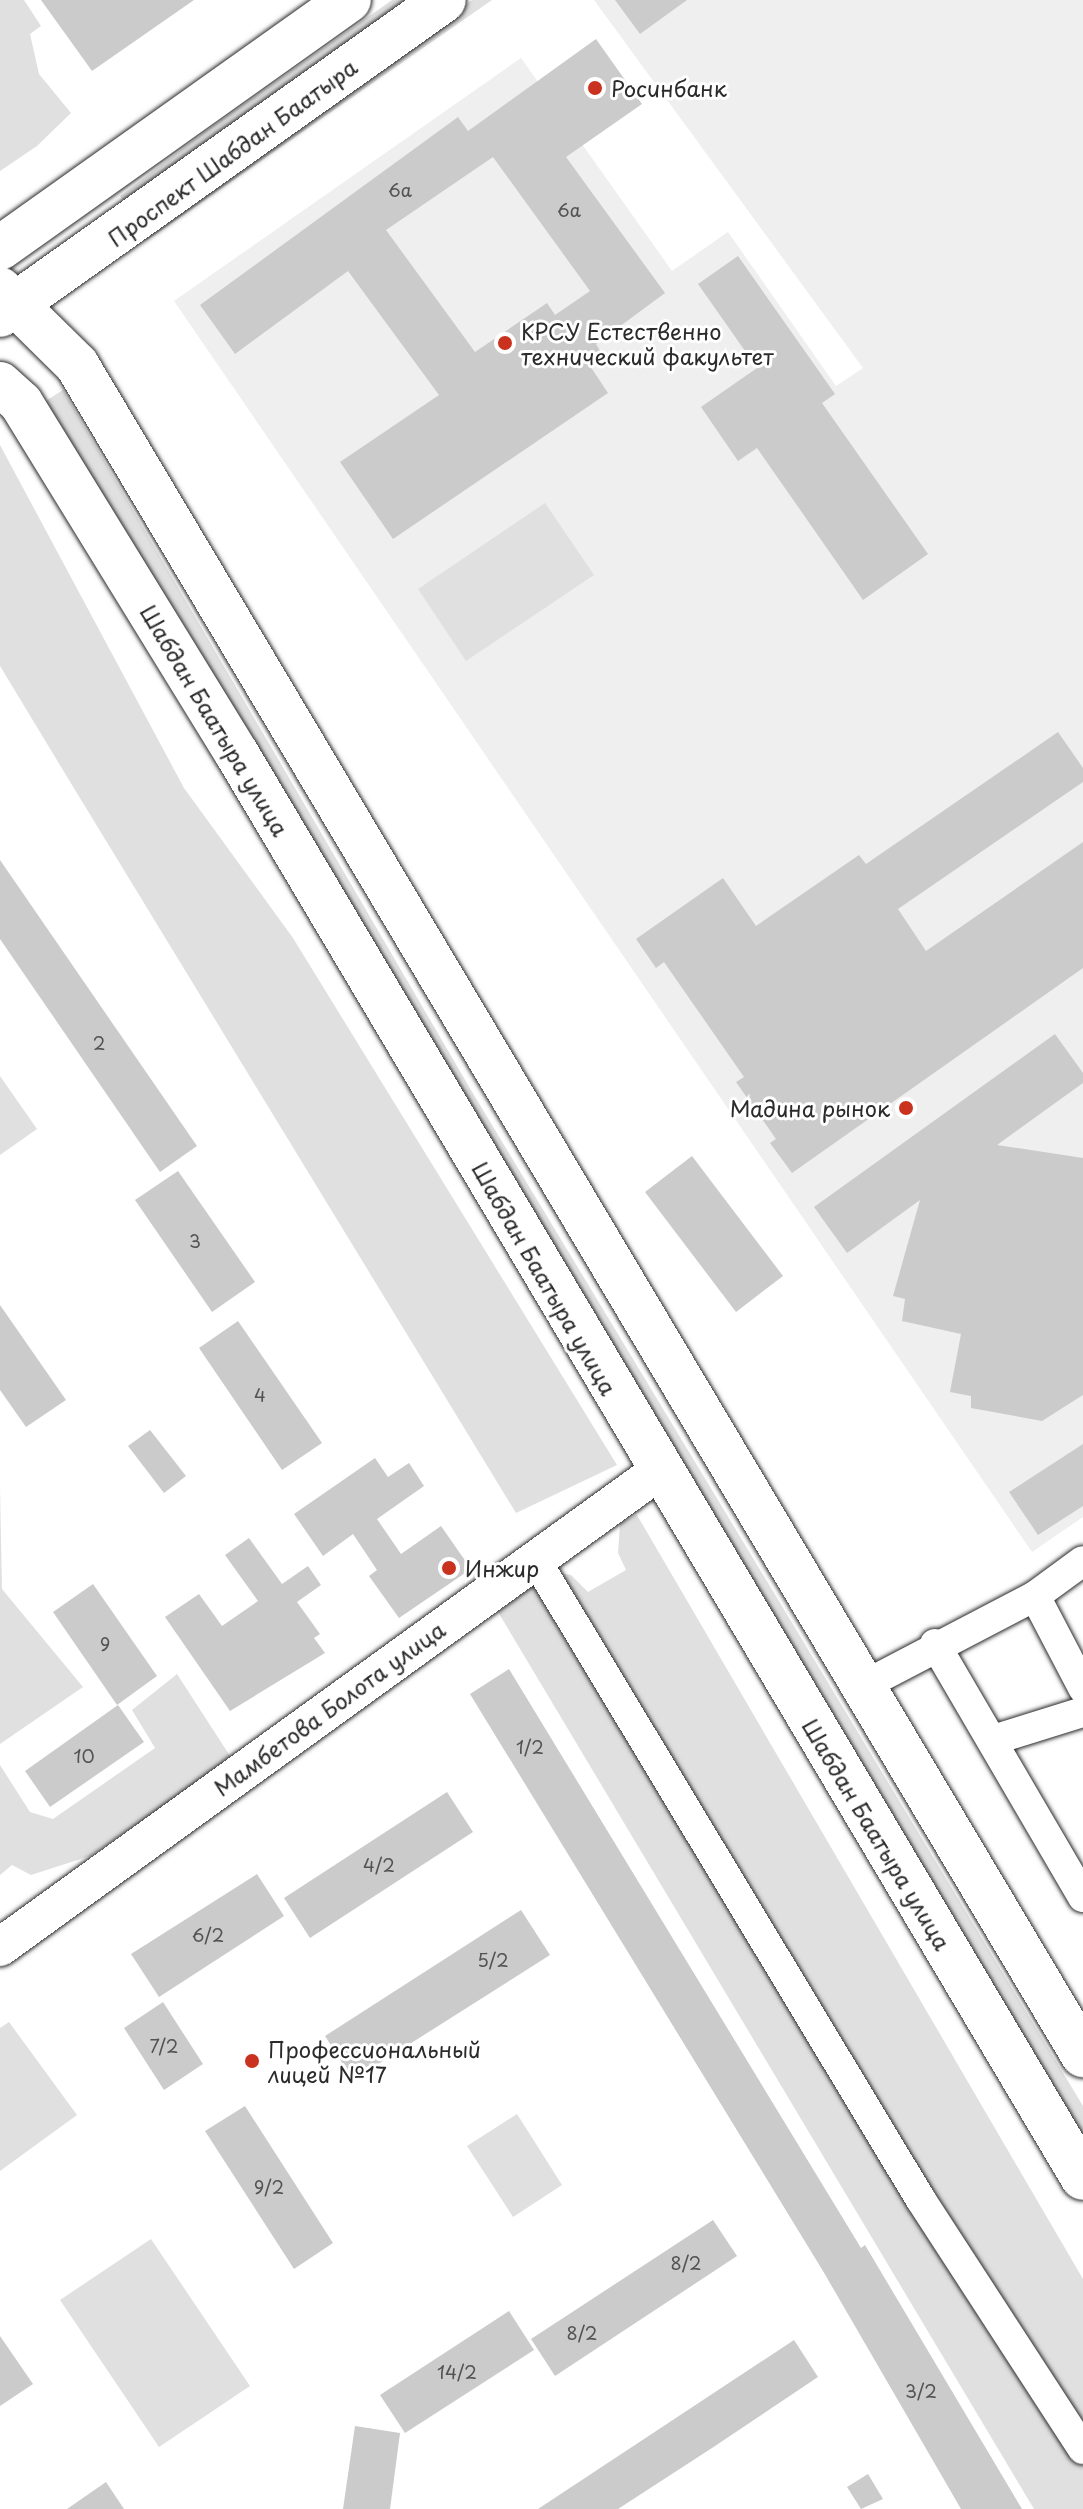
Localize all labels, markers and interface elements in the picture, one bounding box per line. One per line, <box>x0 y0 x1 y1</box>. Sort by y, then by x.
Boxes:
street label: Проспект Шабдан Баатыра <box>101 52 363 252</box>
place label: Росинбанк <box>611 75 727 101</box>
marker: Росинбанк <box>586 79 604 97</box>
house number: 6а <box>388 179 412 201</box>
house number: 6а <box>557 199 581 221</box>
place label: КРСУ Естественно технический факультет <box>521 317 775 368</box>
marker: КРСУ Естественно технический факультет <box>496 334 514 352</box>
street label: Шабдан Баатыра улица <box>135 599 295 841</box>
house number: 2 <box>93 1032 105 1054</box>
place label: Мадина рынок <box>728 1095 890 1121</box>
marker: Мадина рынок <box>897 1099 915 1117</box>
street label: Шабдан Баатыра улица <box>467 1156 623 1400</box>
house number: 3 <box>189 1230 201 1252</box>
house number: 4 <box>254 1384 266 1406</box>
place label: Инжир <box>465 1555 539 1581</box>
marker: Инжир <box>440 1559 458 1577</box>
street label: Мамбетова Болота улица <box>208 1615 450 1801</box>
house number: 9 <box>100 1633 110 1655</box>
street label: Шабдан Баатыра улица <box>797 1713 957 1955</box>
house number: 1/2 <box>516 1736 544 1758</box>
house number: 10 <box>73 1745 95 1767</box>
house number: 4/2 <box>363 1854 395 1876</box>
house number: 6/2 <box>192 1924 224 1946</box>
house number: 5/2 <box>477 1949 509 1971</box>
house number: 7/2 <box>149 2035 179 2057</box>
place label: Профессиональный лицей №17 <box>268 2035 481 2086</box>
marker: Профессиональный лицей №17 <box>243 2052 261 2070</box>
house number: 9/2 <box>254 2176 284 2198</box>
house number: 8/2 <box>670 2252 702 2274</box>
house number: 8/2 <box>566 2322 598 2344</box>
house number: 14/2 <box>437 2361 477 2383</box>
house number: 3/2 <box>905 2380 937 2402</box>

